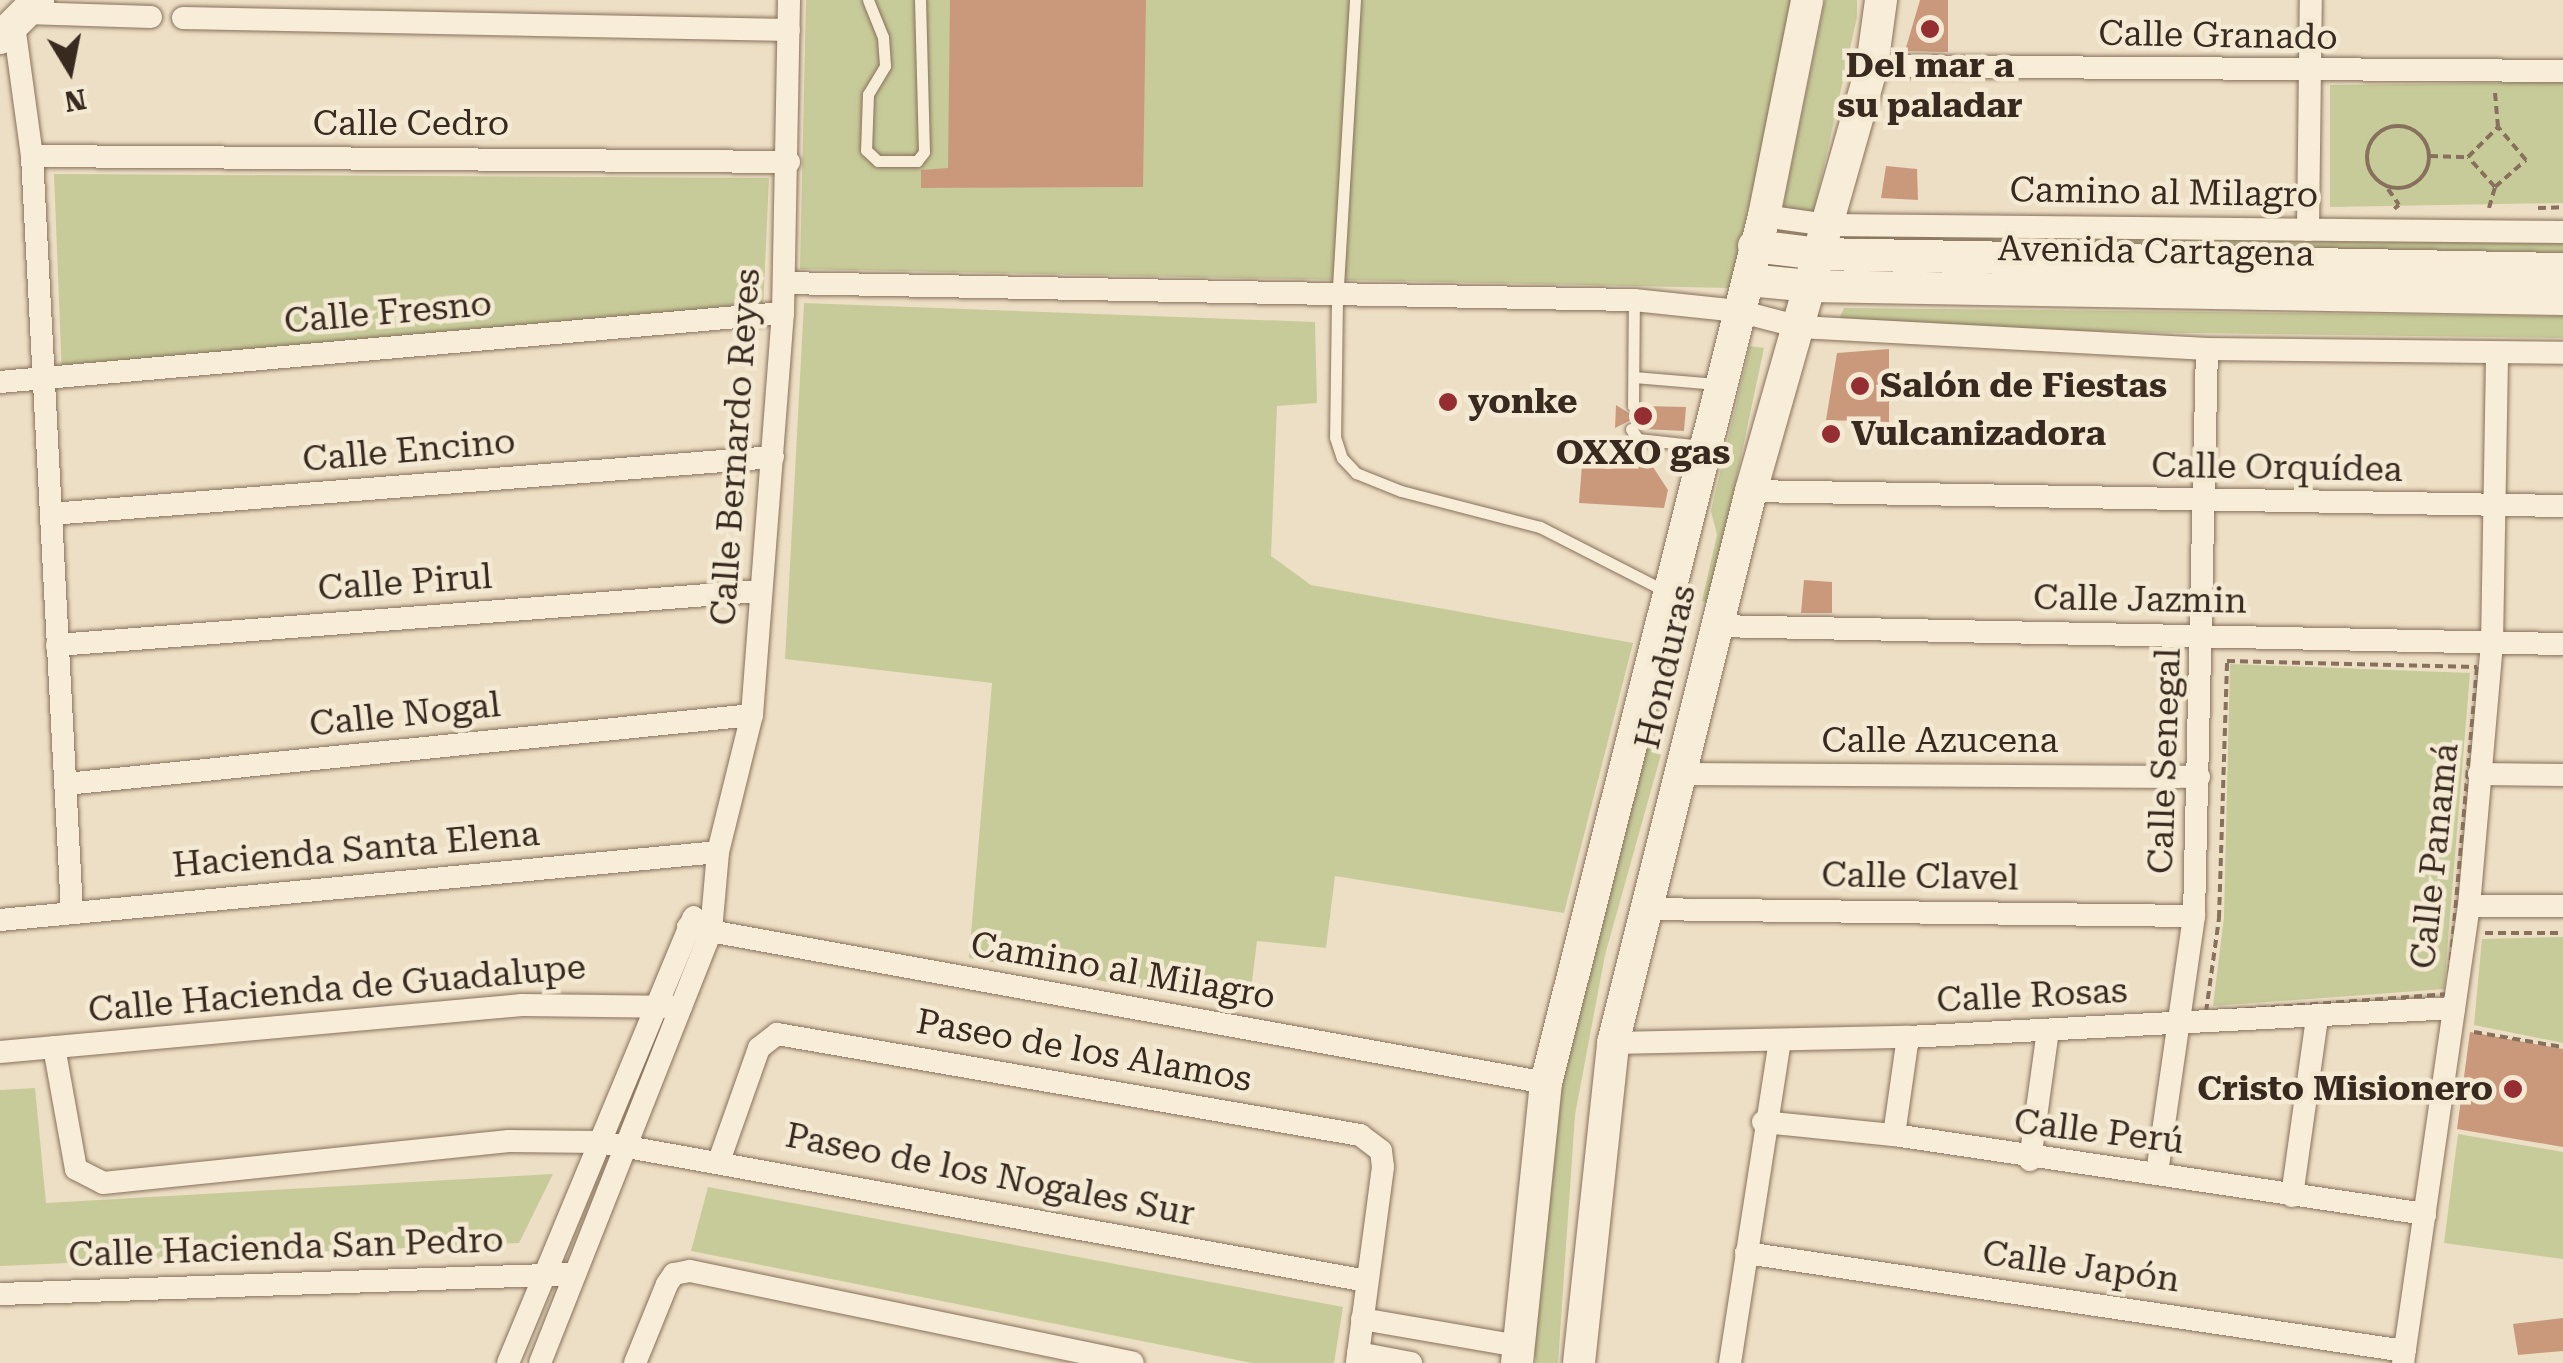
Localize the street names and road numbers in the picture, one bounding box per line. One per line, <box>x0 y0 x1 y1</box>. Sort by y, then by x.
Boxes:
street label: Calle Granado <box>2098 13 2338 59</box>
street label: Calle Cedro <box>313 103 509 145</box>
street label: Camino al Milagro <box>2009 169 2319 217</box>
street label: Avenida Cartagena <box>1997 228 2315 276</box>
street label: Calle Bernardo Reyes <box>703 267 769 627</box>
street label: Calle Fresno <box>282 283 494 343</box>
street label: Calle Encino <box>301 421 517 481</box>
street label: Calle Orquídea <box>2151 445 2403 491</box>
street label: Calle Pirul <box>316 556 494 610</box>
street label: Calle Jazmin <box>2033 577 2247 623</box>
street label: Honduras <box>1627 581 1705 753</box>
street label: Calle Senegal <box>2140 647 2190 875</box>
street label: Calle Nogal <box>307 684 503 746</box>
street label: Calle Azucena <box>1821 720 2059 762</box>
street label: Calle Panamá <box>2402 741 2468 971</box>
street label: Hacienda Santa Elena <box>171 813 541 887</box>
street label: Calle Clavel <box>1821 854 2019 900</box>
street label: Camino al Milagro <box>967 924 1279 1018</box>
street label: Calle Hacienda de Guadalupe <box>87 946 587 1032</box>
street label: Calle Rosas <box>1935 970 2129 1022</box>
street label: Paseo de los Alamos <box>913 1001 1255 1101</box>
street label: Calle Perú <box>2012 1101 2186 1163</box>
street label: Paseo de los Nogales Sur <box>782 1115 1198 1235</box>
street label: Calle Hacienda San Pedro <box>68 1219 504 1277</box>
street label: Calle Japón <box>1980 1232 2182 1302</box>

